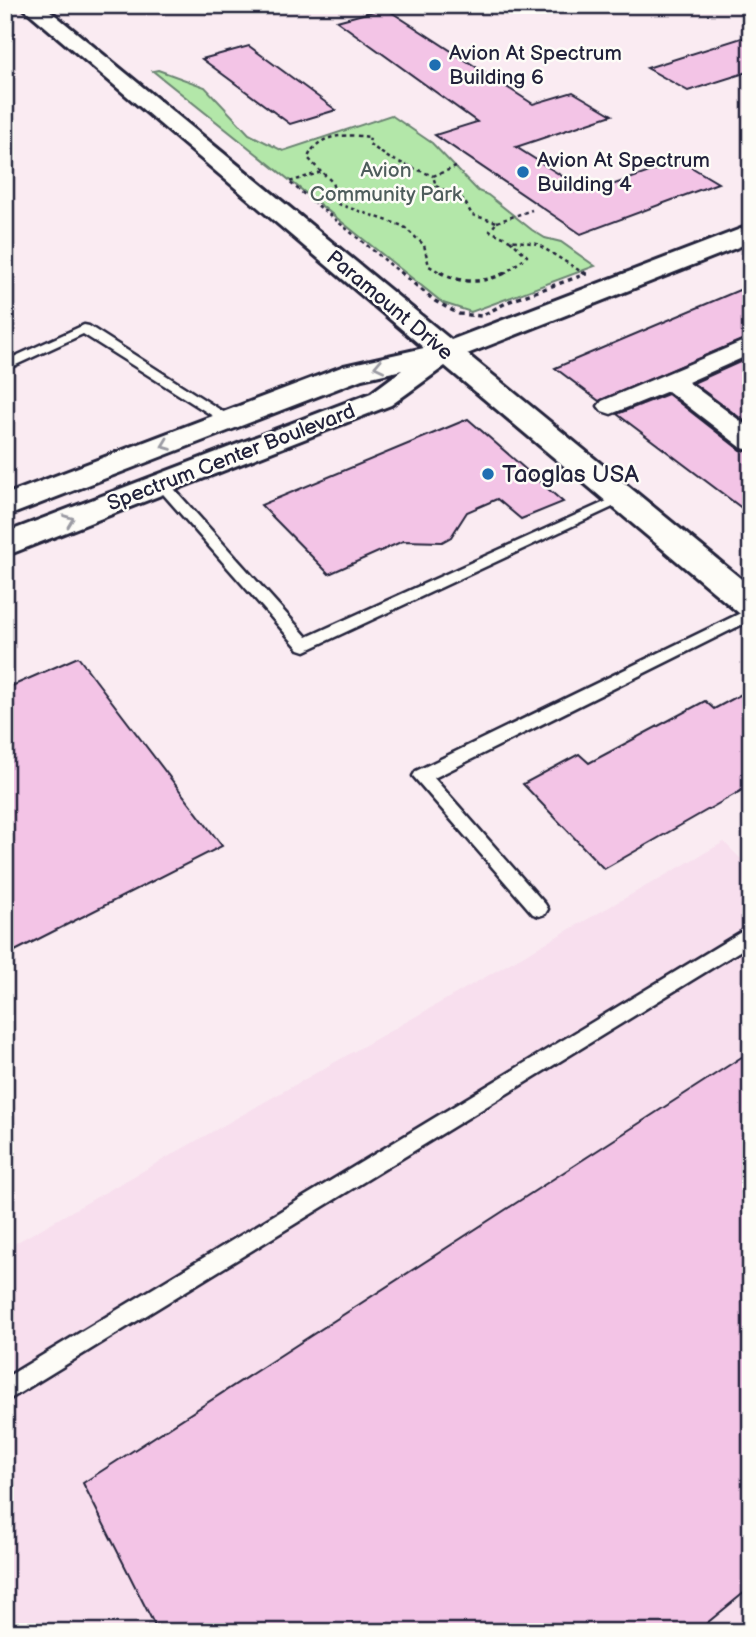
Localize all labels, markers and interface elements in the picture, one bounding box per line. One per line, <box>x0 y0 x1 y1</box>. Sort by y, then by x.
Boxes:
place label: Avion At Spectrum Building 6 <box>449 41 622 90</box>
marker: Avion At Spectrum Building 6 <box>427 57 443 73</box>
place label: Avion At Spectrum Building 4 <box>537 148 710 197</box>
park label: Avion Community Park <box>310 158 463 207</box>
marker: Avion At Spectrum Building 4 <box>515 164 531 180</box>
street label: Paramount Drive <box>321 245 458 366</box>
one-way arrow <box>374 358 386 372</box>
street label: Spectrum Center Boulevard <box>104 399 359 516</box>
one-way arrow <box>161 436 173 450</box>
place label: Taoglas USA <box>502 460 639 489</box>
marker: Taoglas USA <box>480 466 496 482</box>
one-way arrow <box>62 514 74 528</box>

